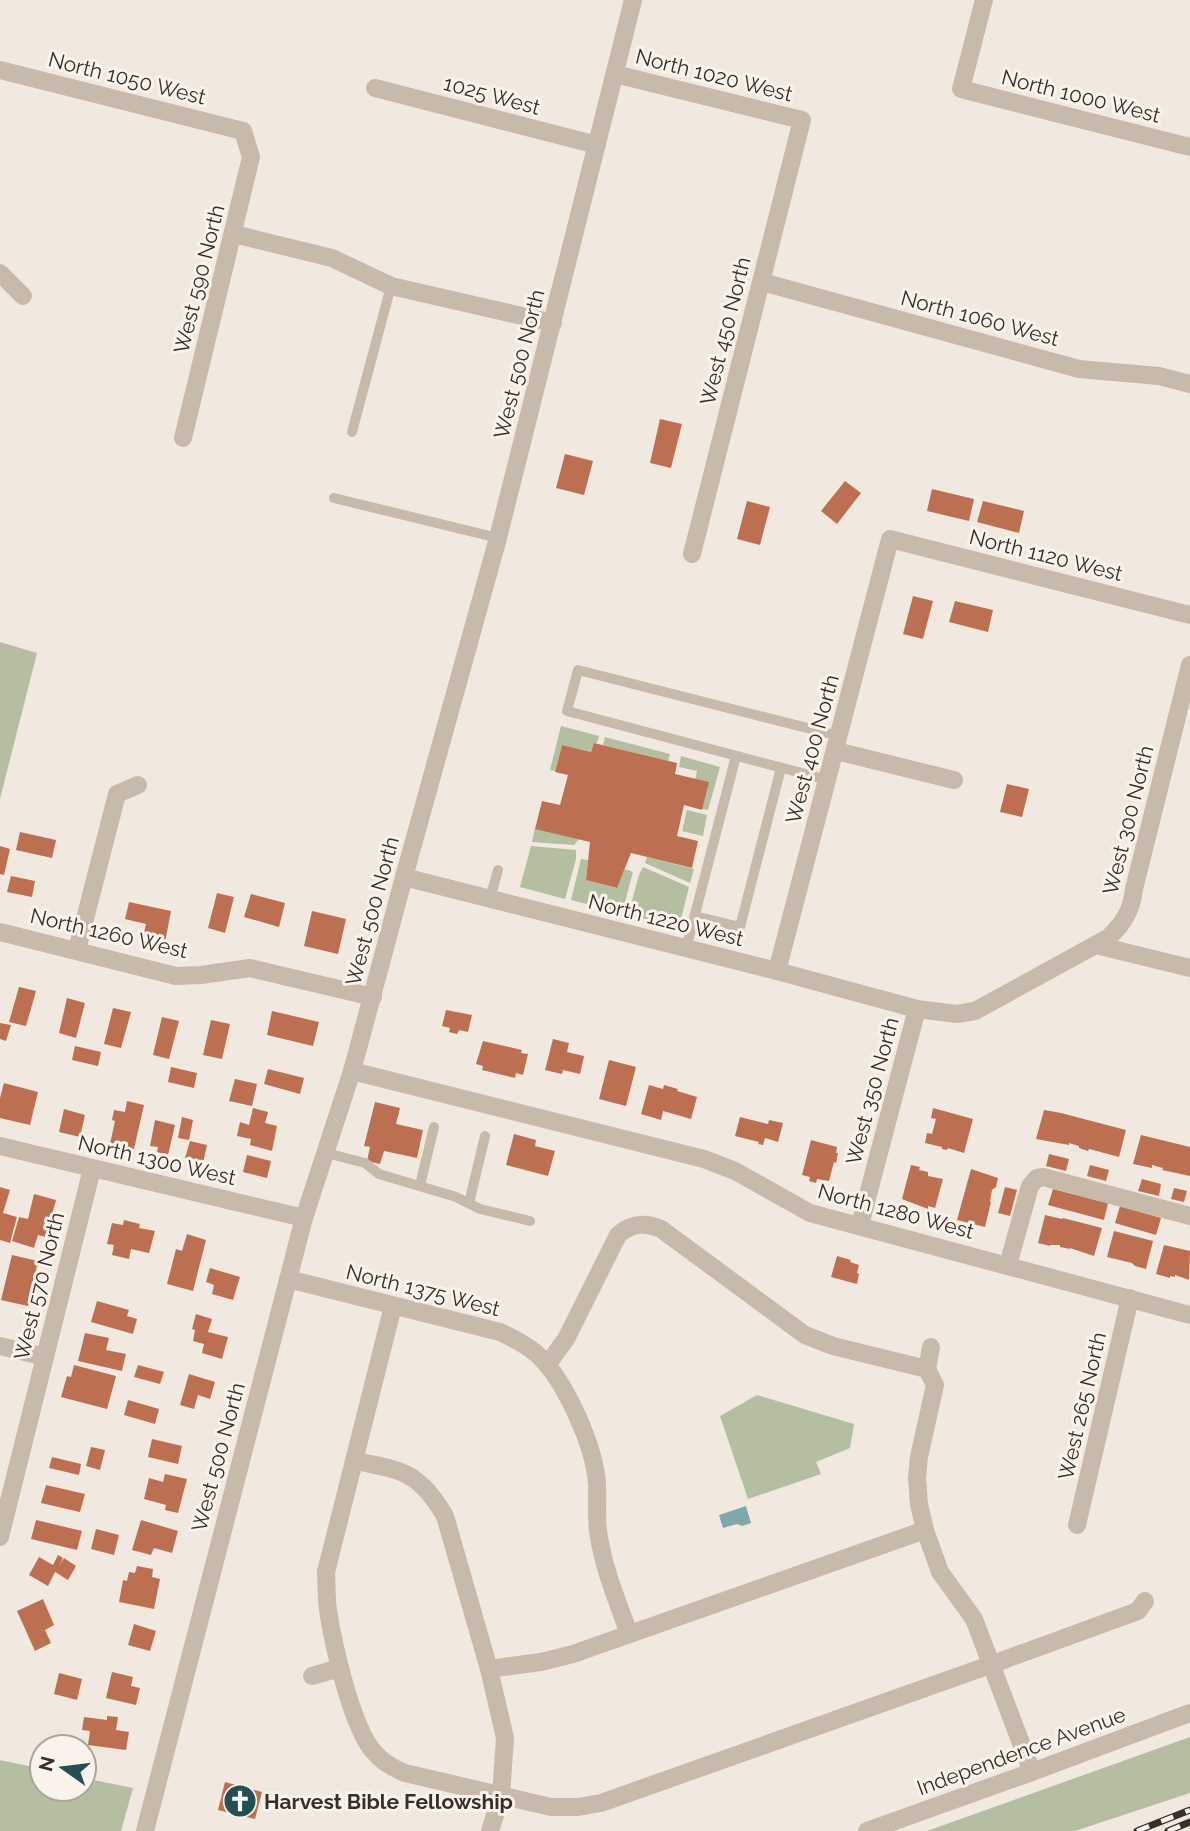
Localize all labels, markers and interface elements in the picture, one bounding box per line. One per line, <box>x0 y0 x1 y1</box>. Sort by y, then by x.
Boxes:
street label: North 1020 West <box>633 43 795 107</box>
street label: North 1050 West <box>46 46 208 110</box>
street label: North 1000 West <box>999 64 1163 128</box>
street label: 1025 West <box>441 70 543 120</box>
street label: West 590 North <box>168 202 230 356</box>
street label: West 450 North <box>695 254 755 408</box>
street label: North 1060 West <box>898 285 1062 351</box>
street label: West 500 North <box>488 287 550 441</box>
street label: North 1120 West <box>967 524 1125 586</box>
street label: West 400 North <box>780 672 844 826</box>
street label: West 300 North <box>1097 743 1159 897</box>
street label: West 500 North <box>340 834 404 988</box>
street label: North 1220 West <box>586 889 746 951</box>
street label: North 1260 West <box>28 903 190 963</box>
street label: West 350 North <box>840 1015 904 1167</box>
street label: North 1300 West <box>76 1130 238 1190</box>
street label: North 1280 West <box>815 1178 977 1244</box>
street label: West 570 North <box>9 1210 69 1362</box>
street label: North 1375 West <box>343 1259 503 1321</box>
street label: West 265 North <box>1053 1330 1111 1482</box>
street label: West 500 North <box>186 1380 250 1534</box>
street label: Independence Avenue <box>913 1702 1129 1800</box>
north arrow <box>28 1733 98 1803</box>
text: N <box>34 1754 59 1774</box>
church icon: Harvest Bible Fellowship <box>221 1782 259 1820</box>
place label: Harvest Bible Fellowship <box>264 1789 513 1814</box>

